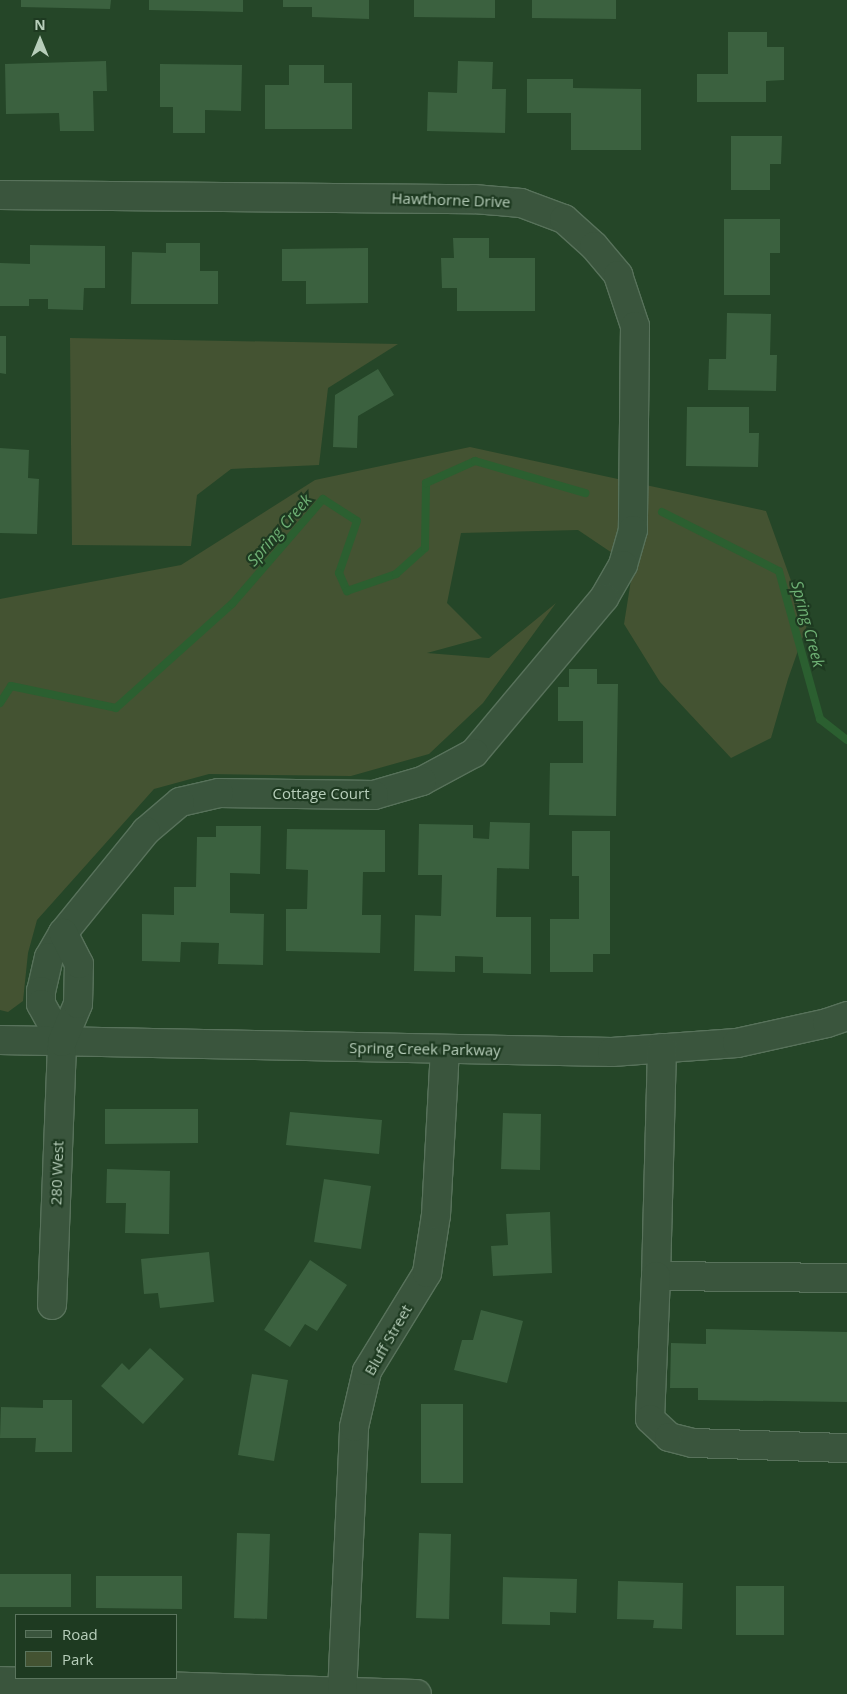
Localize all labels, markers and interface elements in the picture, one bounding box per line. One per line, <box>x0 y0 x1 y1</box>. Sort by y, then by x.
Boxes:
north arrow <box>15 15 65 65</box>
text: N <box>34 15 46 34</box>
street label: Hawthorne Drive <box>391 189 511 211</box>
water label: Spring Creek <box>243 490 315 570</box>
water label: Spring Creek <box>787 579 829 669</box>
street label: Cottage Court <box>272 785 370 803</box>
street label: Spring Creek Parkway <box>349 1039 501 1059</box>
street label: 280 West <box>47 1141 67 1205</box>
street label: Bluff Street <box>361 1301 415 1379</box>
legend <box>15 1614 178 1679</box>
text: Road <box>62 1624 98 1644</box>
text: Park <box>62 1649 93 1669</box>

